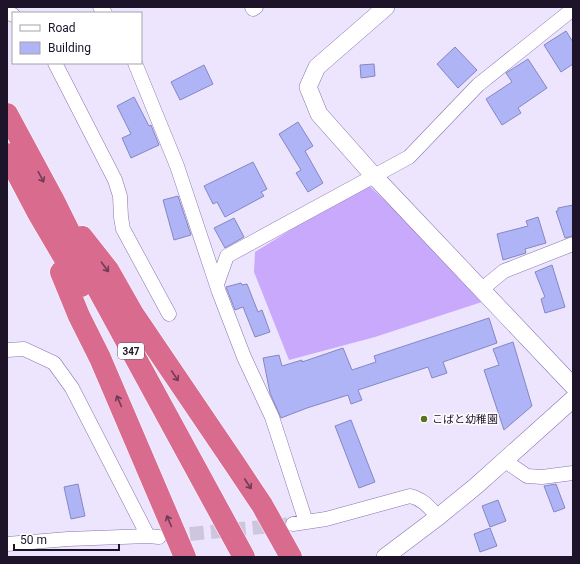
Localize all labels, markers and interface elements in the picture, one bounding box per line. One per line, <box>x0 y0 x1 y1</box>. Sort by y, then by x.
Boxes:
legend <box>12 12 142 64</box>
text: Road <box>48 21 76 35</box>
text: Building <box>48 41 91 55</box>
one-way arrow <box>37 171 45 183</box>
one-way arrow <box>101 261 110 272</box>
road number: 347 <box>118 343 144 359</box>
one-way arrow <box>171 371 179 382</box>
one-way arrow <box>115 396 122 408</box>
place label: こばと幼稚園 <box>432 413 498 426</box>
marker: こばと幼稚園 <box>419 414 429 424</box>
one-way arrow <box>244 478 252 489</box>
one-way arrow <box>165 516 172 528</box>
scale bar <box>14 526 119 552</box>
text: 50 m <box>20 533 47 547</box>

